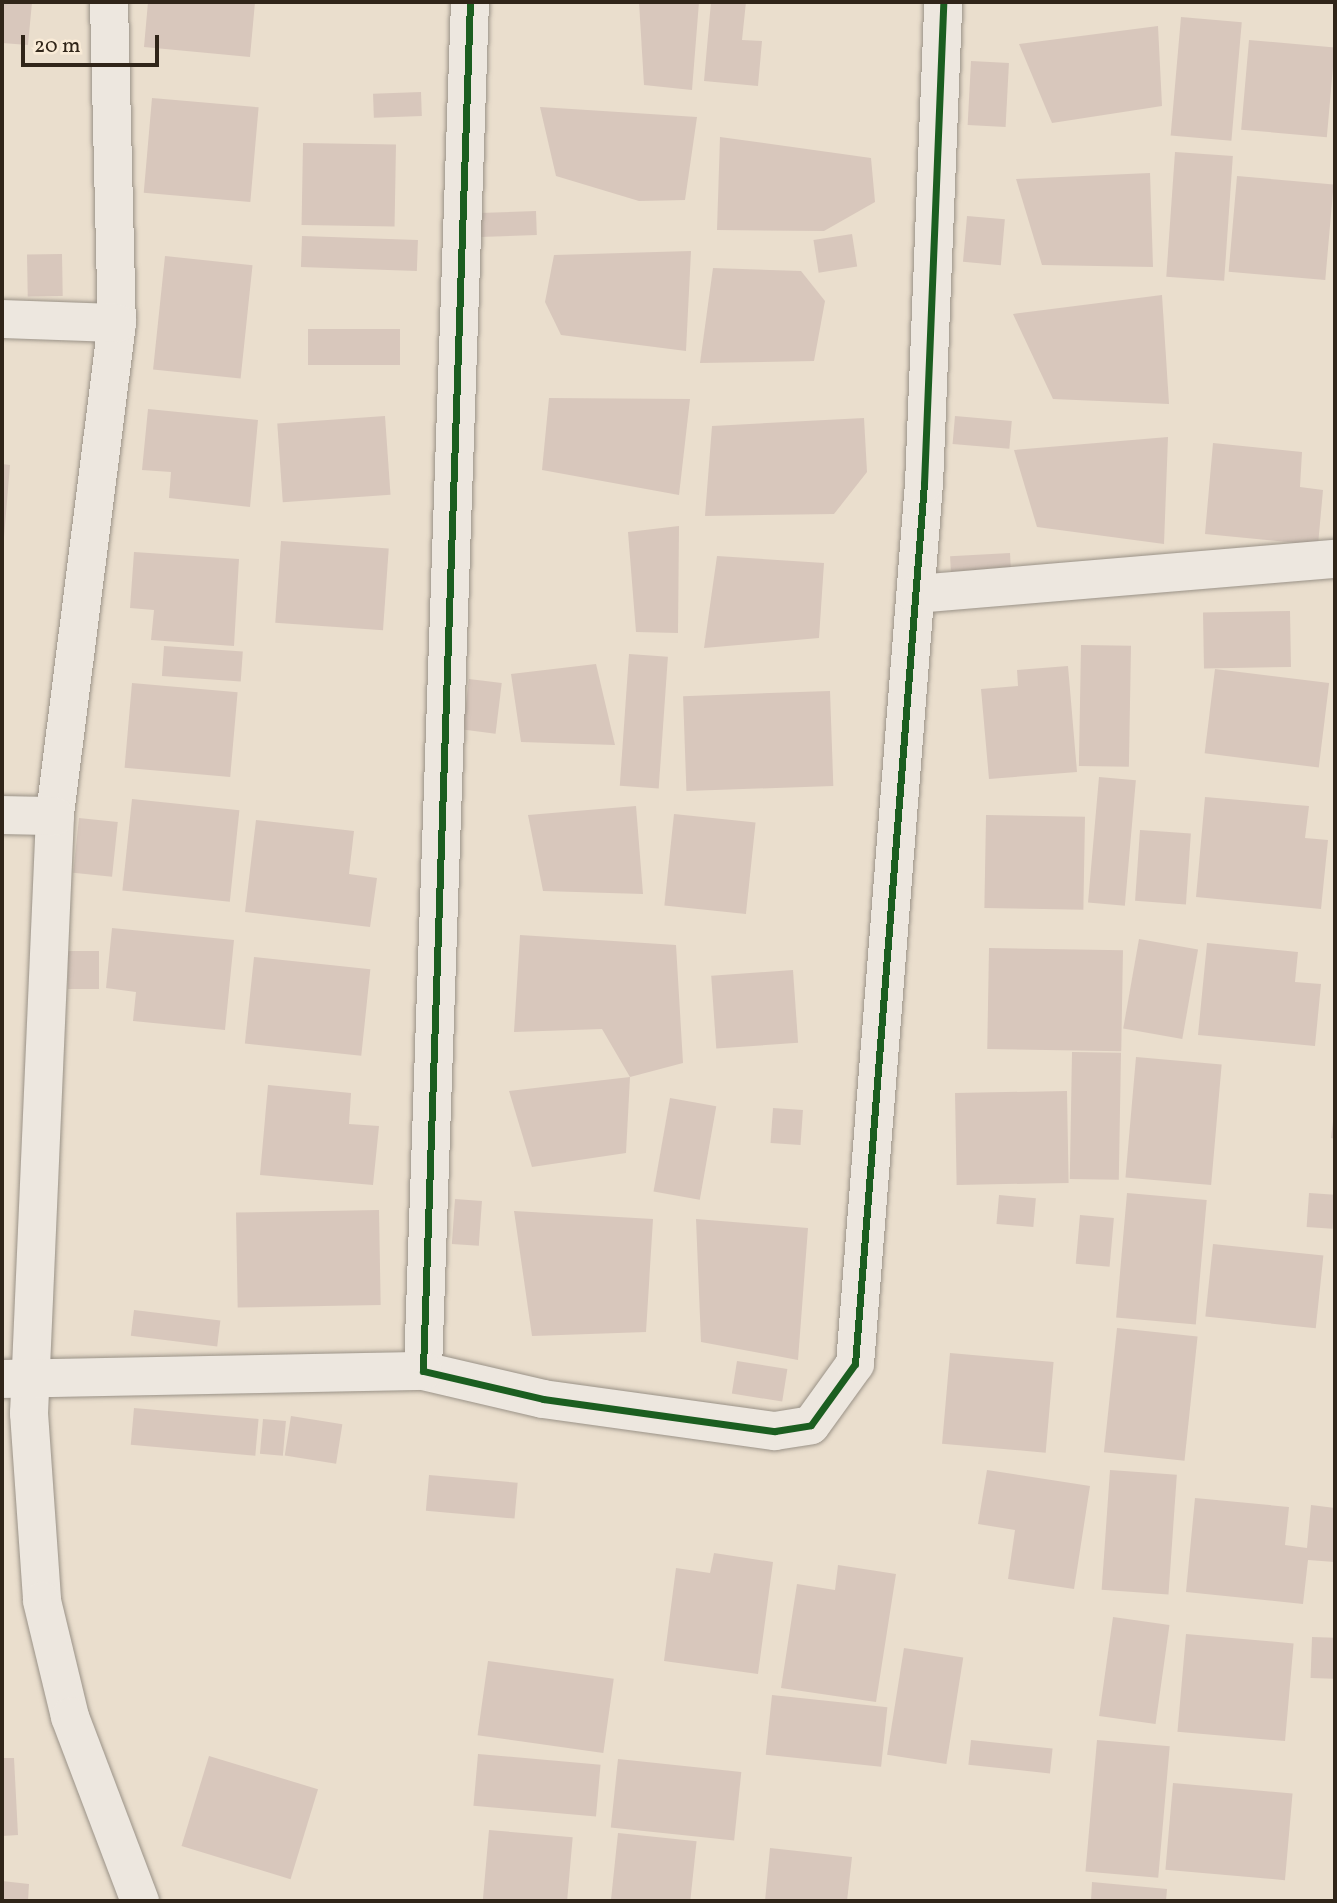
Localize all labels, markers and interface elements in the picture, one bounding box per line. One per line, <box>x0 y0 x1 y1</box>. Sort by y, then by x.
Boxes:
scale bar <box>24 21 163 65</box>
text: 20 m <box>34 32 80 61</box>

